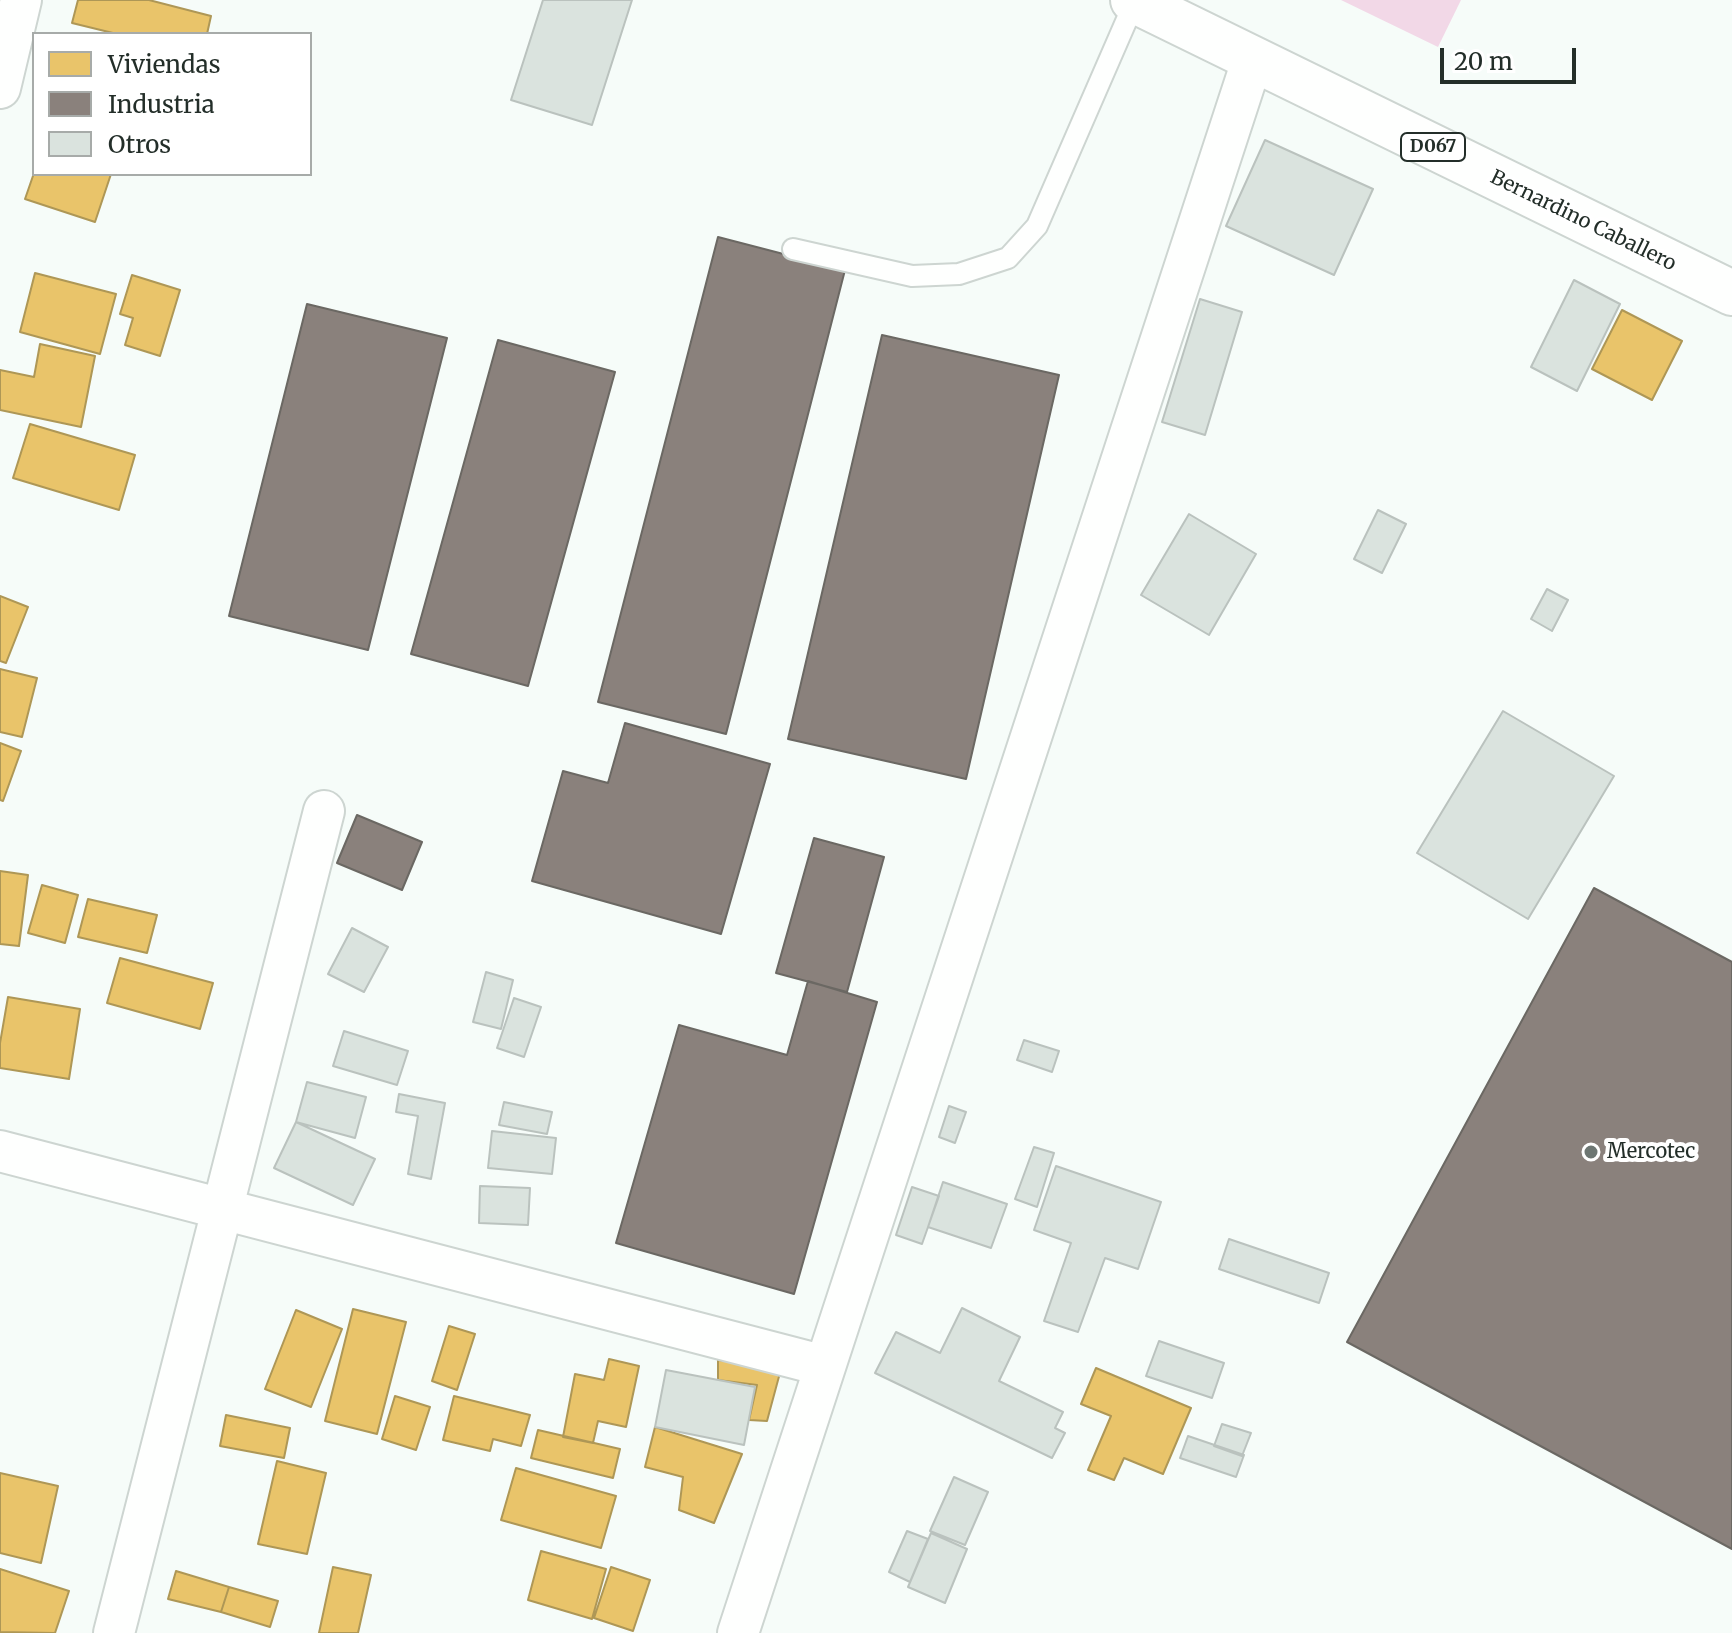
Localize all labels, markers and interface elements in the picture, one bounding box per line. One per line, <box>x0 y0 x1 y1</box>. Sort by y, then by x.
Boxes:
legend <box>32 32 312 176</box>
scale bar <box>1444 32 1580 82</box>
text: 20 m <box>1454 46 1513 77</box>
text: Viviendas <box>108 49 220 80</box>
text: Industria <box>108 89 215 120</box>
text: Otros <box>108 129 171 160</box>
road number: D067 <box>1401 133 1465 161</box>
street label: Bernardino Caballero <box>1486 166 1680 276</box>
place label: Mercotec <box>1607 1140 1695 1164</box>
marker: Mercotec <box>1582 1143 1600 1161</box>

